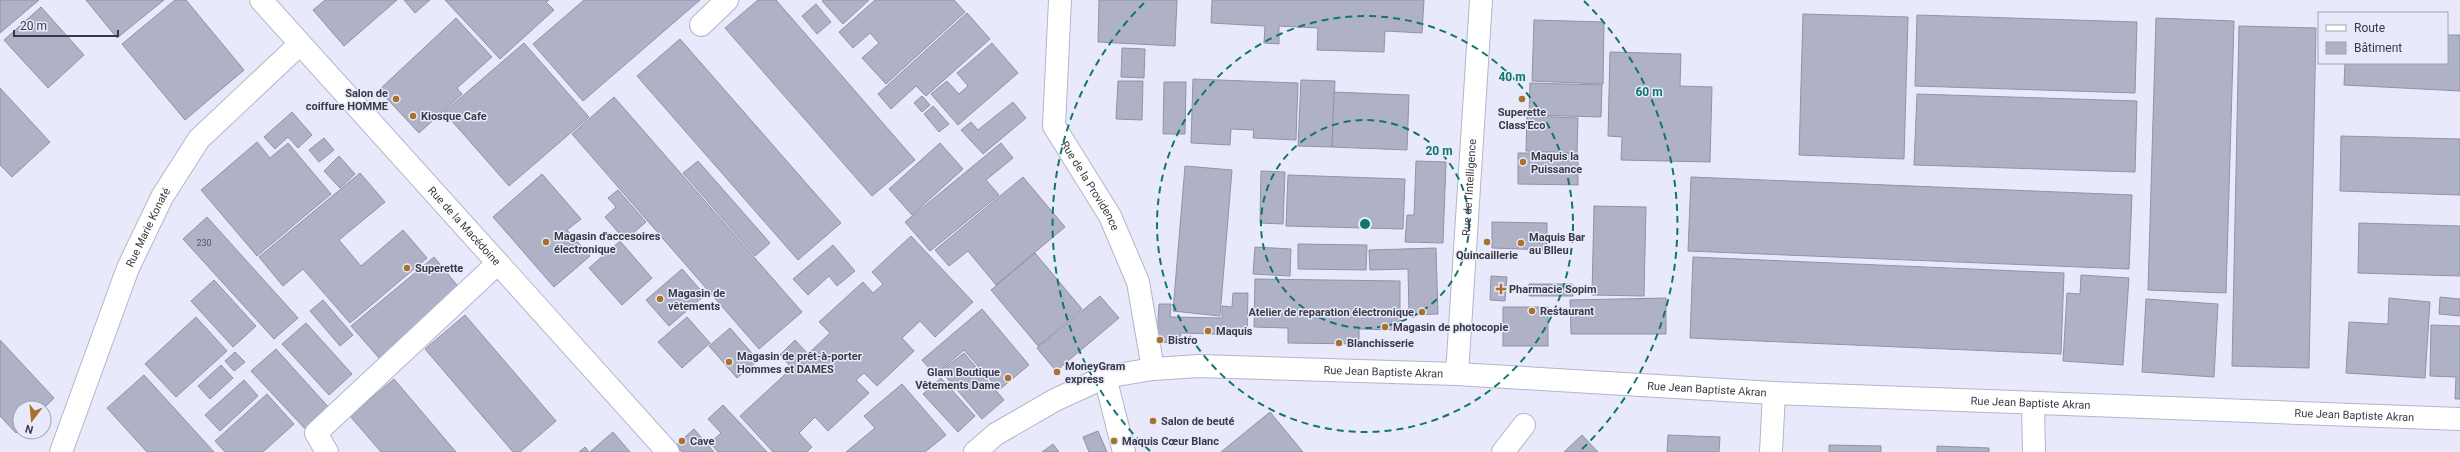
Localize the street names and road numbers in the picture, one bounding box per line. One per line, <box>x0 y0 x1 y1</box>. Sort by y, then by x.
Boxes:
street label: Rue de l'Intelligence <box>1460 138 1479 236</box>
street label: Rue de la Providence <box>1058 139 1121 233</box>
street label: Rue de la Macédoine <box>425 184 503 269</box>
street label: Rue Marie Konaté <box>123 185 173 269</box>
street label: Rue Jean Baptiste Akran <box>1323 364 1443 381</box>
street label: Rue Jean Baptiste Akran <box>1647 379 1767 400</box>
street label: Rue Jean Baptiste Akran <box>1970 394 2091 412</box>
street label: Rue Jean Baptiste Akran <box>2294 407 2414 424</box>

